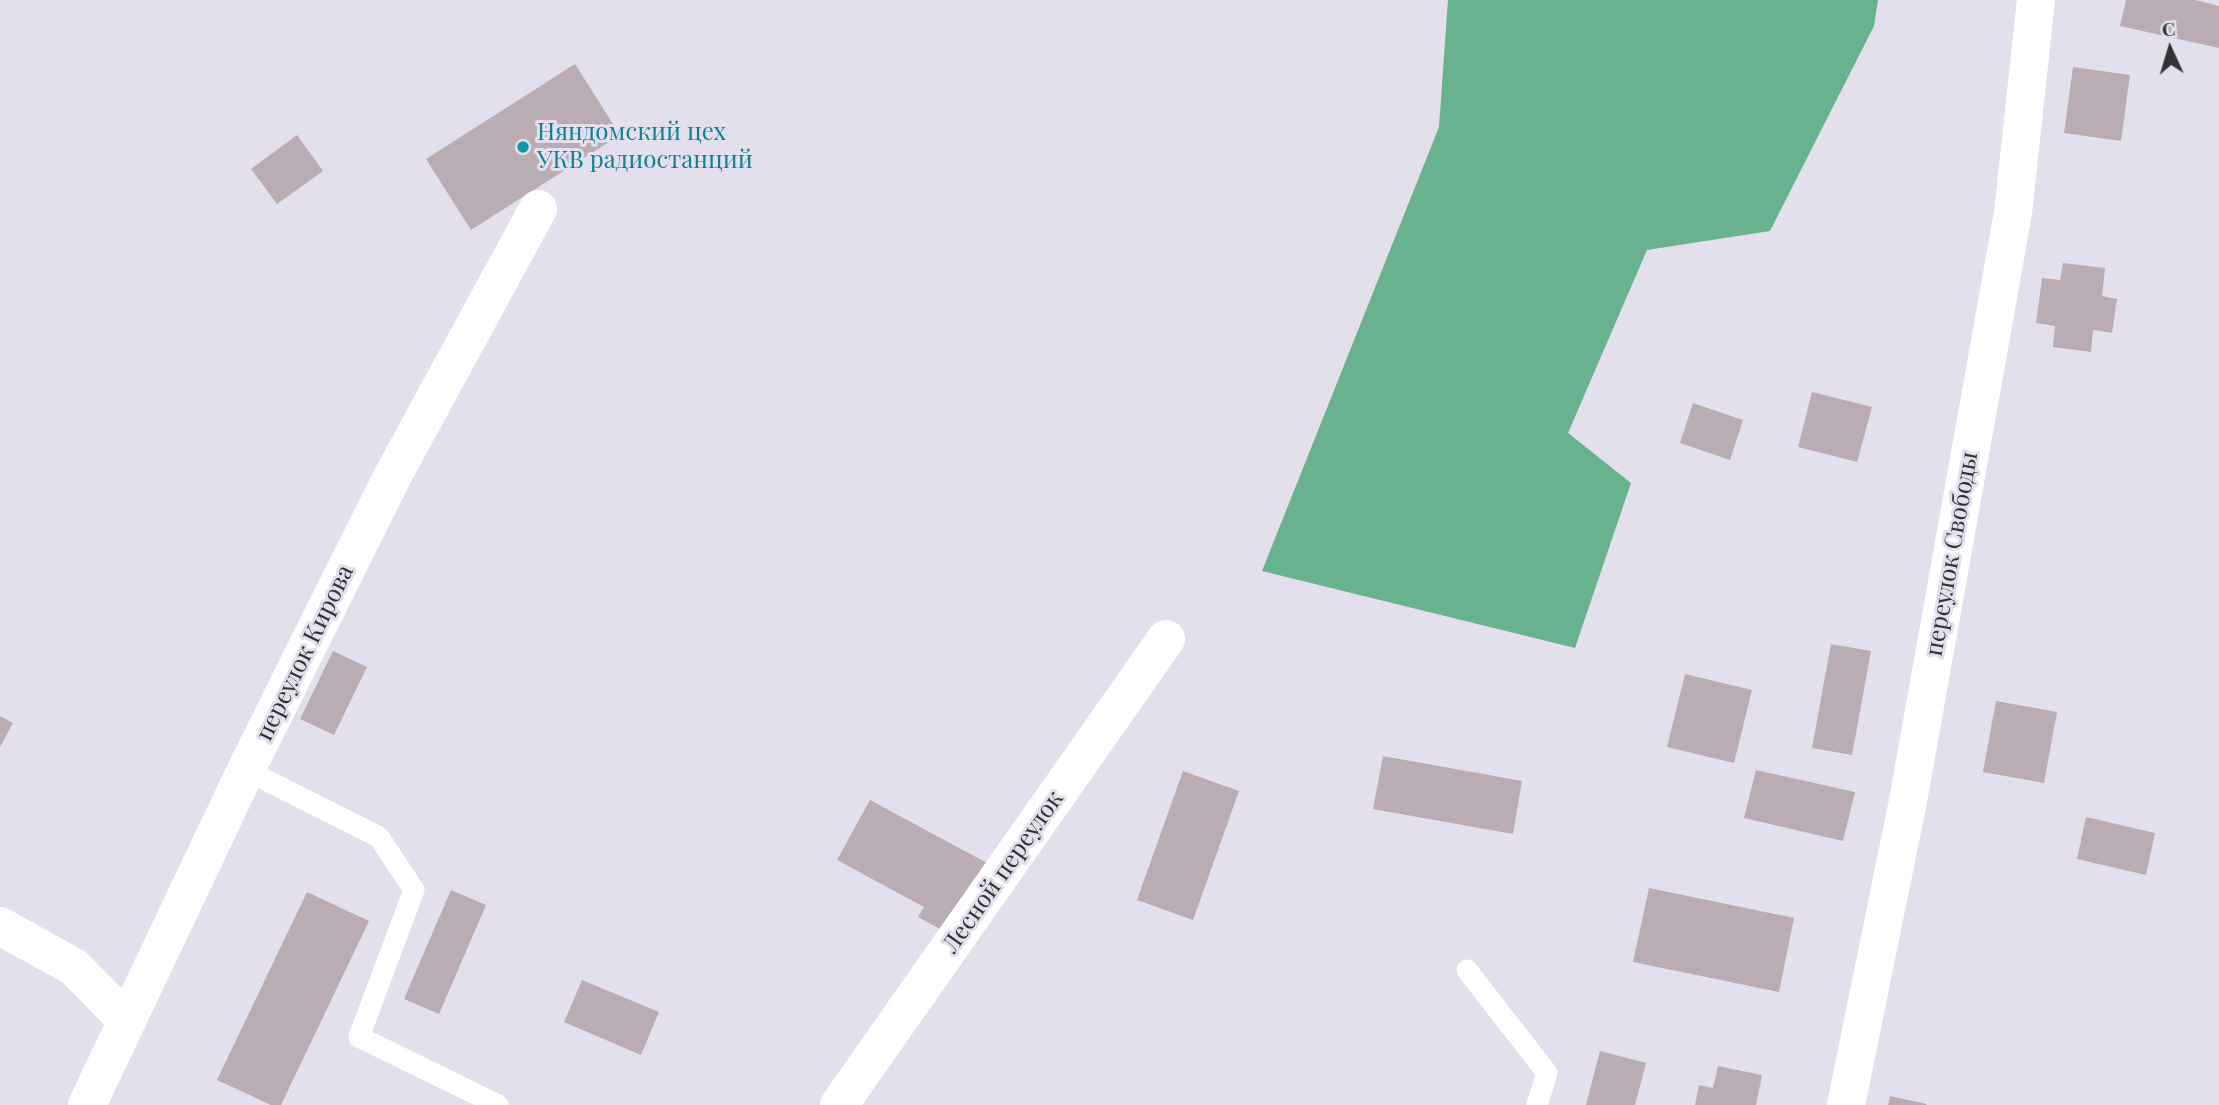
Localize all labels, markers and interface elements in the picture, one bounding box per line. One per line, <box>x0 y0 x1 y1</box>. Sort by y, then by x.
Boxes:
north arrow <box>2135 14 2205 84</box>
text: С <box>2161 15 2176 41</box>
place label: Няндомский цех УКВ радиостанций <box>537 119 753 175</box>
marker: Няндомский цех УКВ радиостанций <box>515 139 531 155</box>
street label: переулок Свободы <box>1920 449 1984 659</box>
street label: переулок Кирова <box>250 560 360 746</box>
street label: Лесной переулок <box>936 785 1070 959</box>

